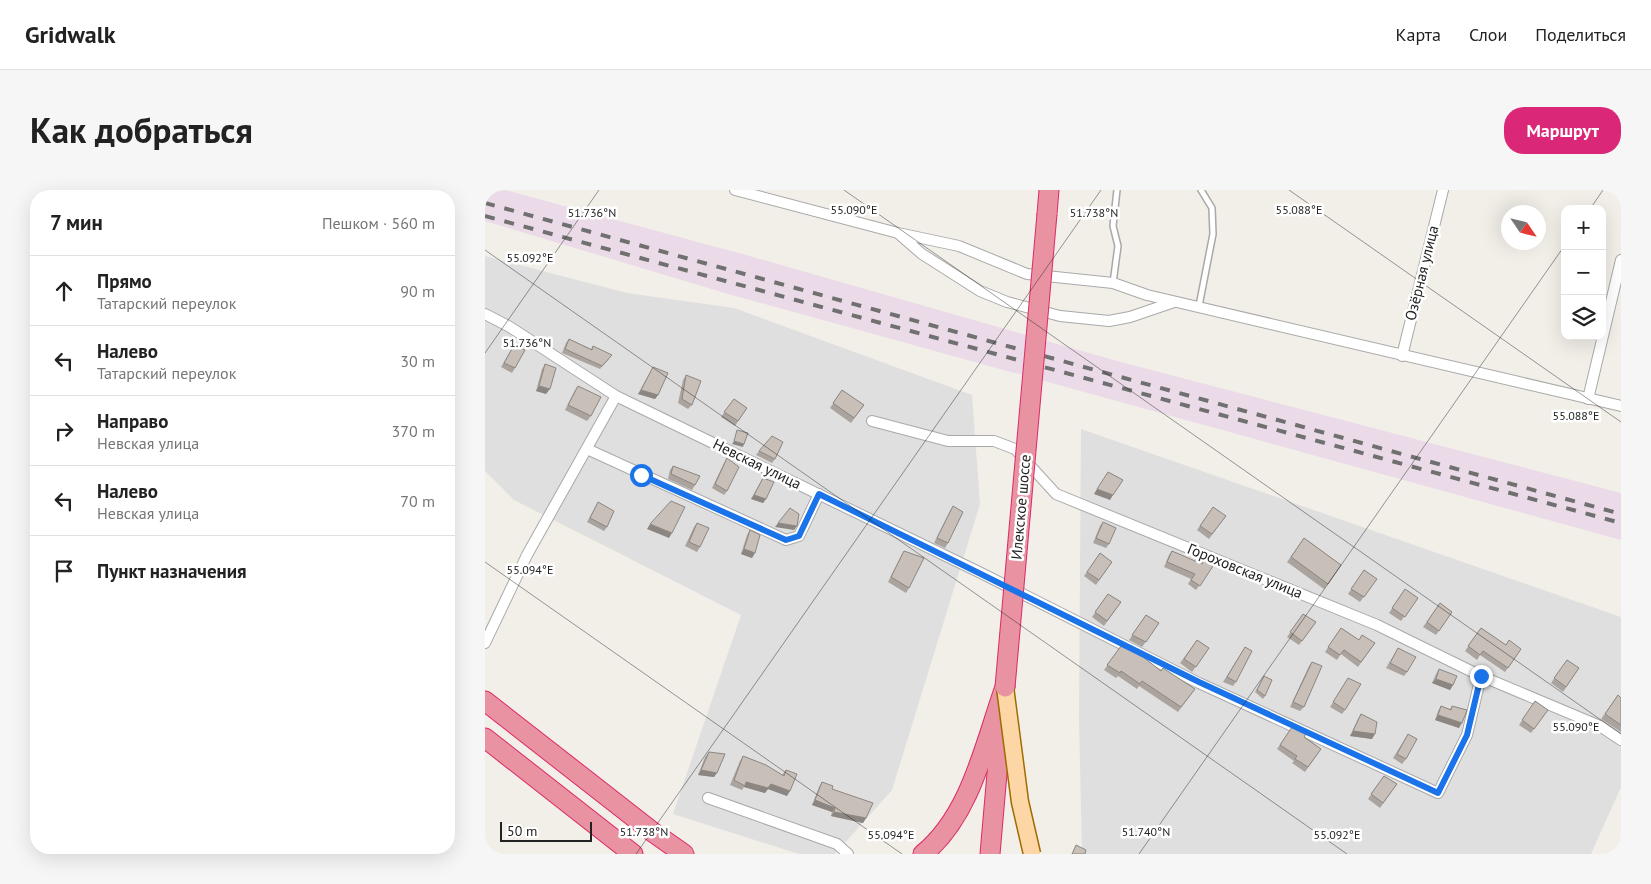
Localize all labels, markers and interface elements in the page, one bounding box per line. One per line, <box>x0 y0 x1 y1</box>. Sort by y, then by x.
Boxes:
text: Gridwalk <box>25 19 115 50</box>
text: Карта <box>1396 23 1441 46</box>
text: Слои <box>1469 23 1507 46</box>
text: Поделиться <box>1535 23 1626 46</box>
text: Как добраться <box>30 107 253 153</box>
button: Маршрут <box>1504 107 1621 154</box>
text: 55.090°E <box>831 202 877 217</box>
text: 55.088°E <box>1276 202 1322 217</box>
text: 51.736°N <box>568 205 616 220</box>
text: 51.738°N <box>1070 205 1118 220</box>
north arrow <box>1501 205 1546 250</box>
map controls <box>1561 205 1606 340</box>
button: + <box>1561 205 1606 250</box>
text: 7 мин <box>50 209 103 236</box>
text: Пешком · 560 m <box>322 213 435 233</box>
street label: Озёрная улица <box>1401 223 1443 322</box>
text: 55.092°E <box>507 250 553 265</box>
button: − <box>1561 250 1606 295</box>
text: Прямо <box>97 269 152 293</box>
icon: ahead <box>50 277 78 305</box>
text: 90 m <box>400 281 435 301</box>
text: Татарский переулок <box>97 293 236 313</box>
button: layers <box>1561 295 1606 340</box>
text: 51.736°N <box>503 335 551 350</box>
text: Налево <box>97 339 158 363</box>
icon: left <box>50 347 78 375</box>
text: 30 m <box>400 351 435 371</box>
text: Татарский переулок <box>97 363 236 383</box>
text: 55.088°E <box>1553 408 1599 423</box>
text: Направо <box>97 409 168 433</box>
icon: right <box>50 417 78 445</box>
text: 370 m <box>392 421 435 441</box>
text: Невская улица <box>97 433 199 453</box>
street label: Невская улица <box>710 434 804 493</box>
street label: Илекское шоссе <box>1006 454 1035 560</box>
route start <box>630 464 653 487</box>
text: Налево <box>97 479 158 503</box>
icon: left <box>50 487 78 515</box>
text: 70 m <box>400 491 435 511</box>
text: Невская улица <box>97 503 199 523</box>
street label: Гороховская улица <box>1185 539 1306 602</box>
icon: arrive <box>50 557 78 585</box>
text: Пункт назначения <box>97 559 247 583</box>
text: 55.094°E <box>507 562 553 577</box>
route end <box>1470 665 1493 688</box>
text: 55.090°E <box>1553 719 1599 734</box>
scale bar <box>500 819 593 842</box>
text: 50 m <box>507 822 537 840</box>
text: 51.738°N <box>620 824 668 839</box>
text: 51.740°N <box>1122 824 1170 839</box>
text: 55.094°E <box>868 827 914 842</box>
text: 55.092°E <box>1314 827 1360 842</box>

